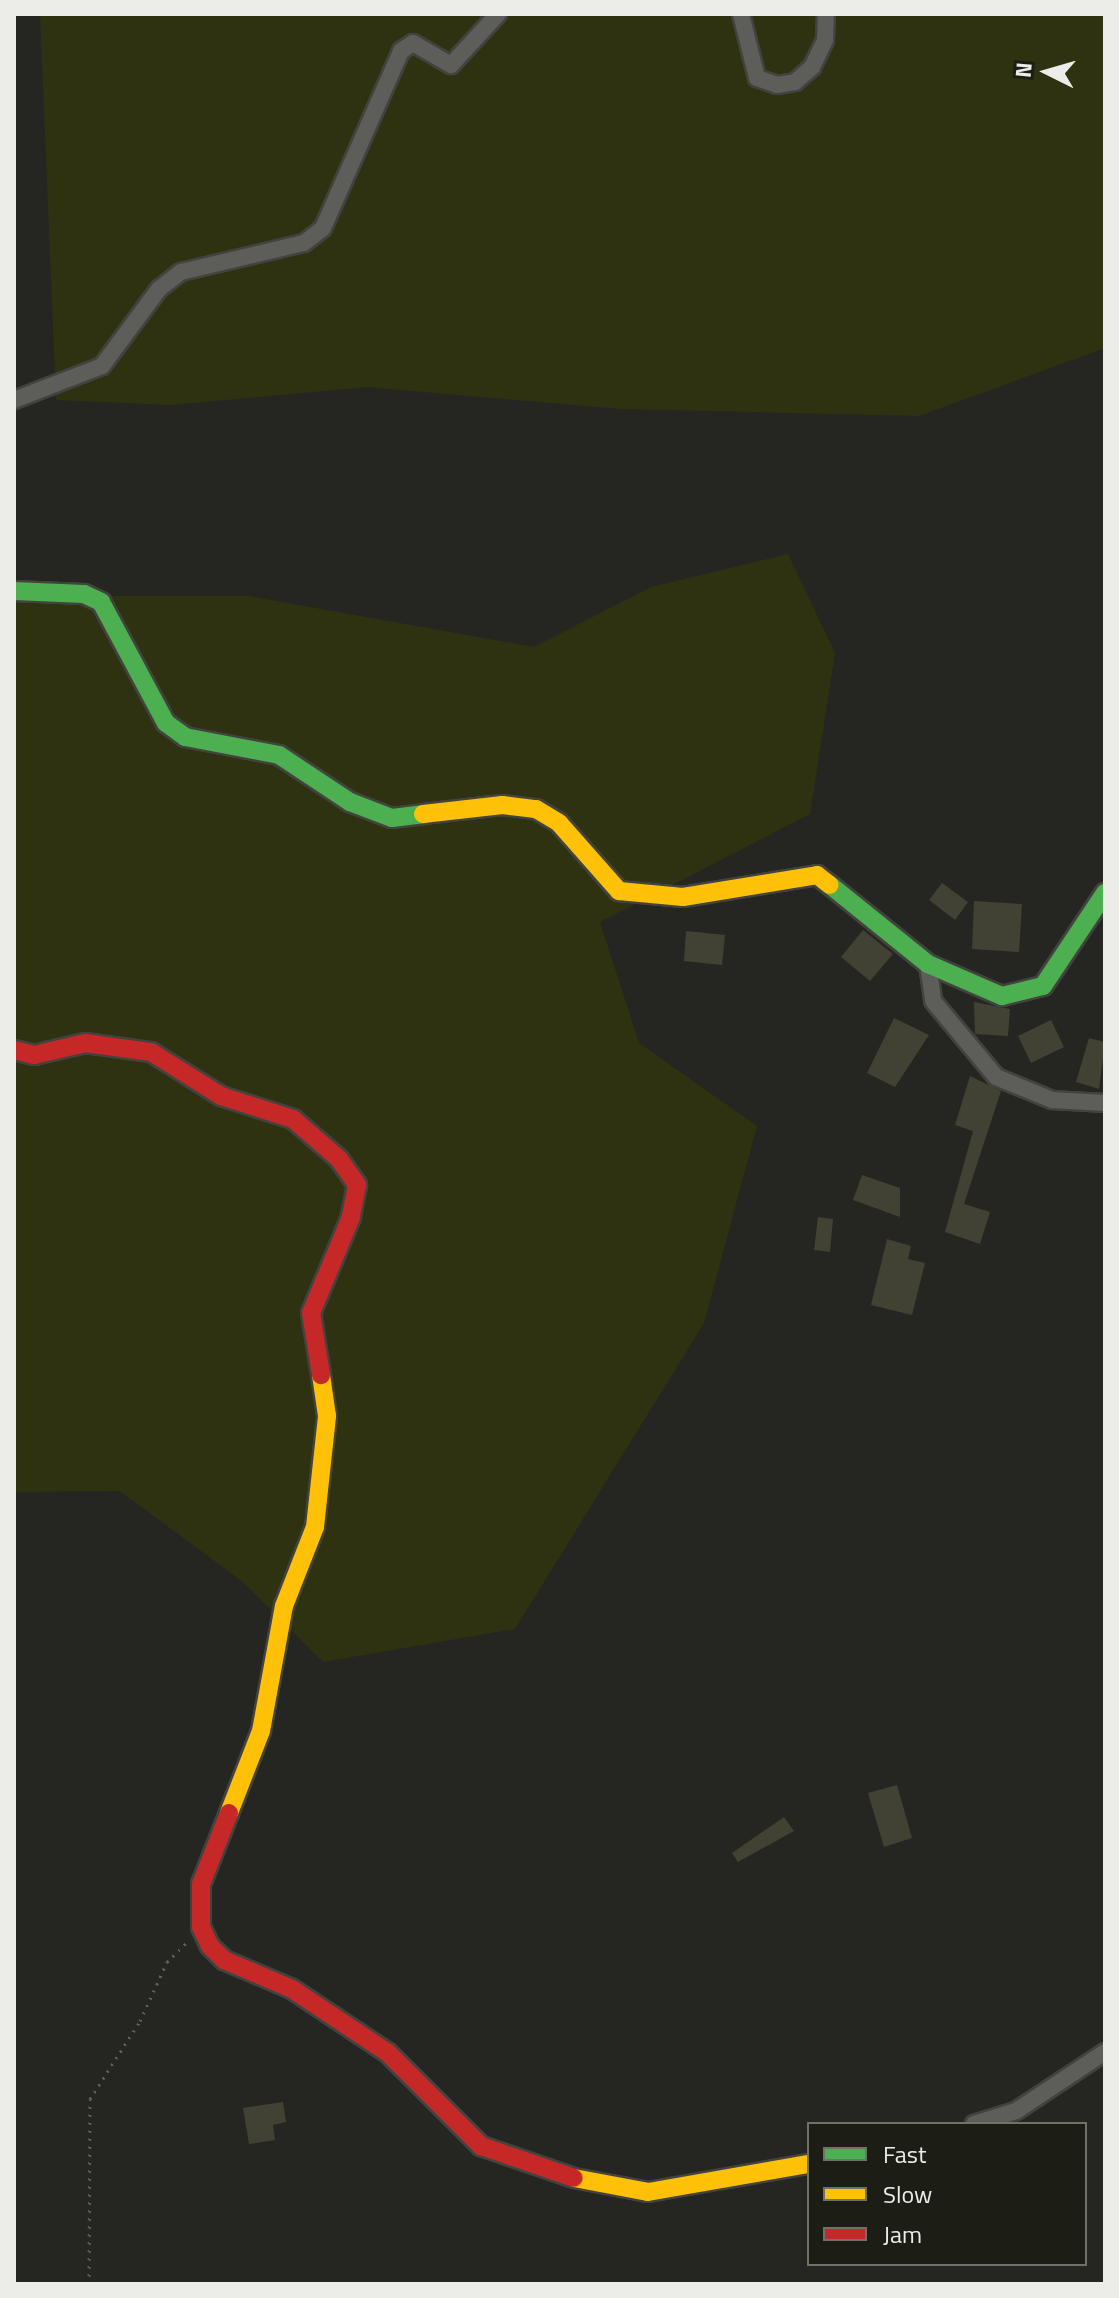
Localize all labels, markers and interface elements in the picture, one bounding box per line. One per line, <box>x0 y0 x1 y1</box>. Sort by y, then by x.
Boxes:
north arrow <box>1007 32 1087 112</box>
text: N <box>1005 61 1041 79</box>
legend <box>807 2122 1087 2266</box>
text: Fast <box>883 2136 926 2172</box>
text: Slow <box>883 2176 932 2212</box>
text: Jam <box>883 2216 922 2252</box>

